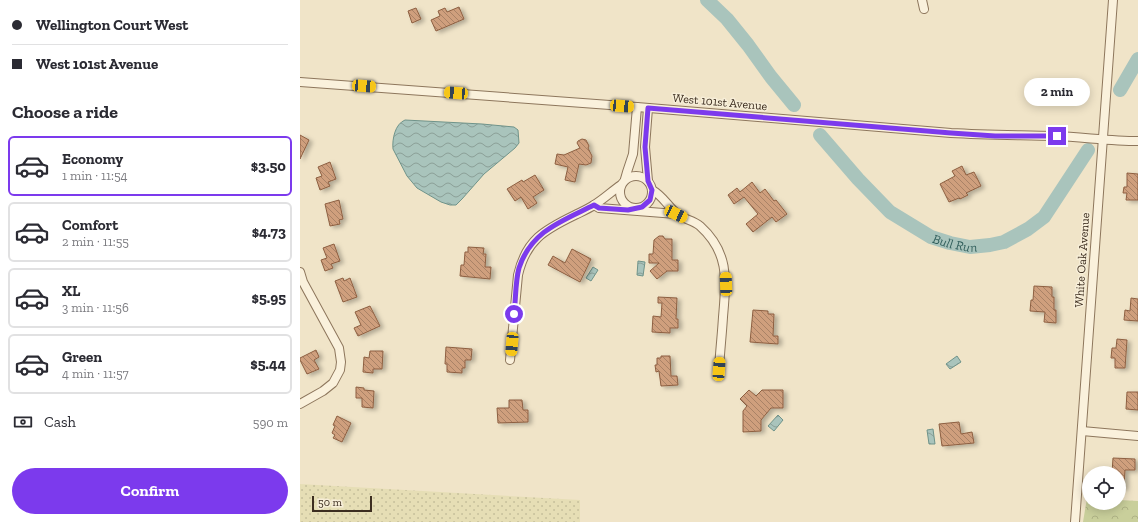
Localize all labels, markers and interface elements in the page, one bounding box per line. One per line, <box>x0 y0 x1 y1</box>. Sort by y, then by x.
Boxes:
text: Wellington Court West <box>36 16 188 34</box>
text: West 101st Avenue <box>36 55 158 73</box>
callout: 2 min <box>1024 78 1090 106</box>
car <box>352 79 376 93</box>
text: 2 min <box>1041 84 1073 99</box>
car <box>444 86 468 100</box>
street label: West 101st Avenue <box>672 91 768 113</box>
car <box>610 99 634 113</box>
text: Choose a ride <box>12 101 118 123</box>
route end <box>1048 127 1066 145</box>
icon: car <box>14 148 50 184</box>
text: Economy <box>62 150 123 168</box>
text: $3.50 <box>251 157 286 175</box>
text: 1 min · 11:54 <box>62 168 128 183</box>
car <box>663 203 689 225</box>
street label: White Oak Avenue <box>1072 212 1092 308</box>
icon: car <box>14 214 50 250</box>
text: Comfort <box>62 216 118 234</box>
text: $4.73 <box>252 223 286 241</box>
water label: Bull Run <box>931 231 978 255</box>
text: 2 min · 11:55 <box>62 234 129 249</box>
car <box>720 272 732 296</box>
icon: car <box>14 280 50 316</box>
text: XL <box>62 282 80 300</box>
text: $5.95 <box>252 289 286 307</box>
text: 3 min · 11:56 <box>62 300 129 315</box>
route start <box>505 305 523 323</box>
car <box>505 332 519 356</box>
icon: car <box>14 346 50 382</box>
text: Green <box>62 348 102 366</box>
text: $5.44 <box>250 355 286 373</box>
car <box>712 357 726 381</box>
text: 4 min · 11:57 <box>62 366 129 381</box>
icon: cash <box>12 411 34 433</box>
text: Cash <box>44 413 76 431</box>
text: 590 m <box>253 415 288 430</box>
map controls <box>1082 466 1126 510</box>
button: locate <box>1082 466 1126 510</box>
button: Confirm <box>12 468 288 514</box>
scale bar <box>312 494 372 513</box>
text: 50 m <box>318 496 342 509</box>

